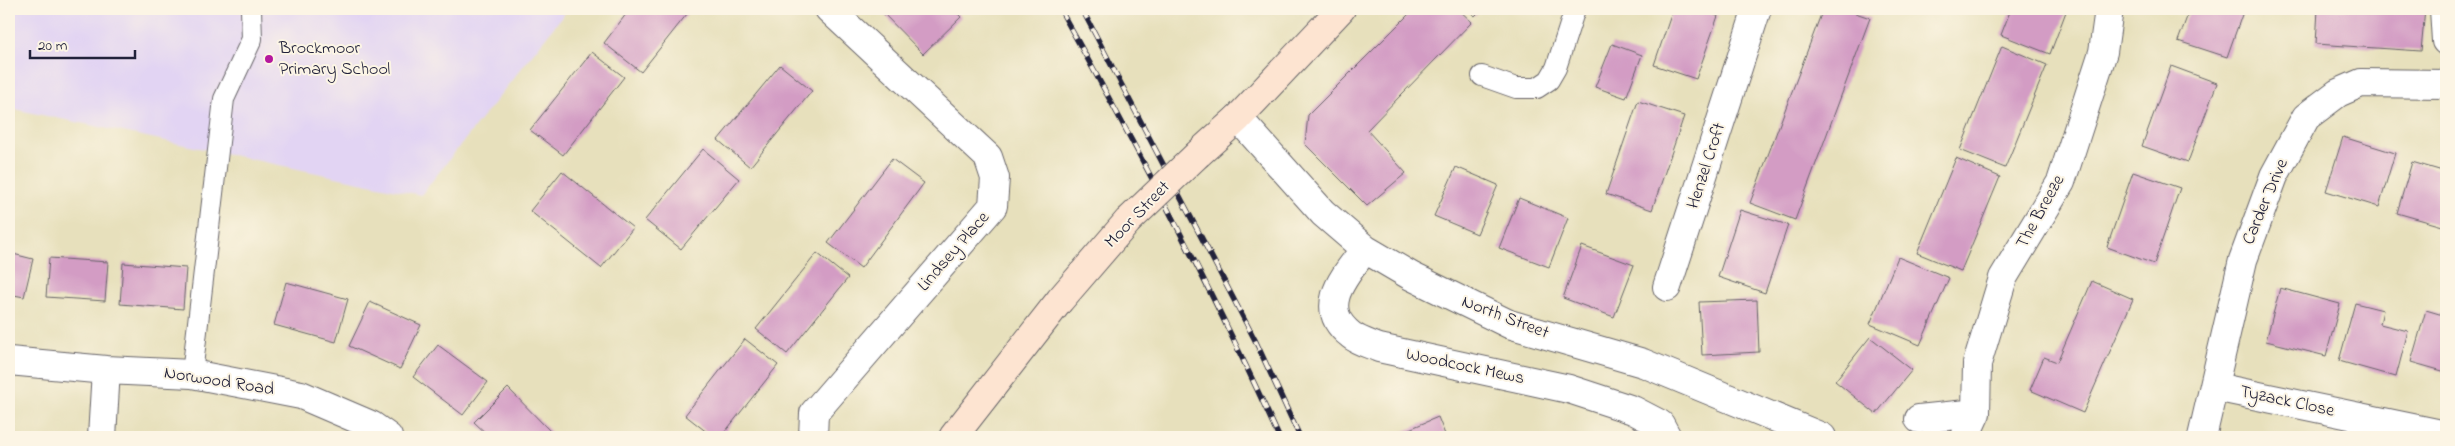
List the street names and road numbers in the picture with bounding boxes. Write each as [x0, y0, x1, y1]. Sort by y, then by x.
street label: Henzel Croft [1681, 120, 1733, 212]
street label: Carder Drive [2236, 154, 2296, 249]
street label: The Breeze [2010, 170, 2072, 254]
street label: Moor Street [1099, 175, 1177, 255]
street label: Lindsey Place [912, 205, 997, 298]
street label: North Street [1458, 289, 1552, 347]
street label: Woodcock Mews [1403, 342, 1527, 392]
street label: Norwood Road [162, 360, 276, 404]
street label: Tyzack Close [2237, 379, 2338, 425]

